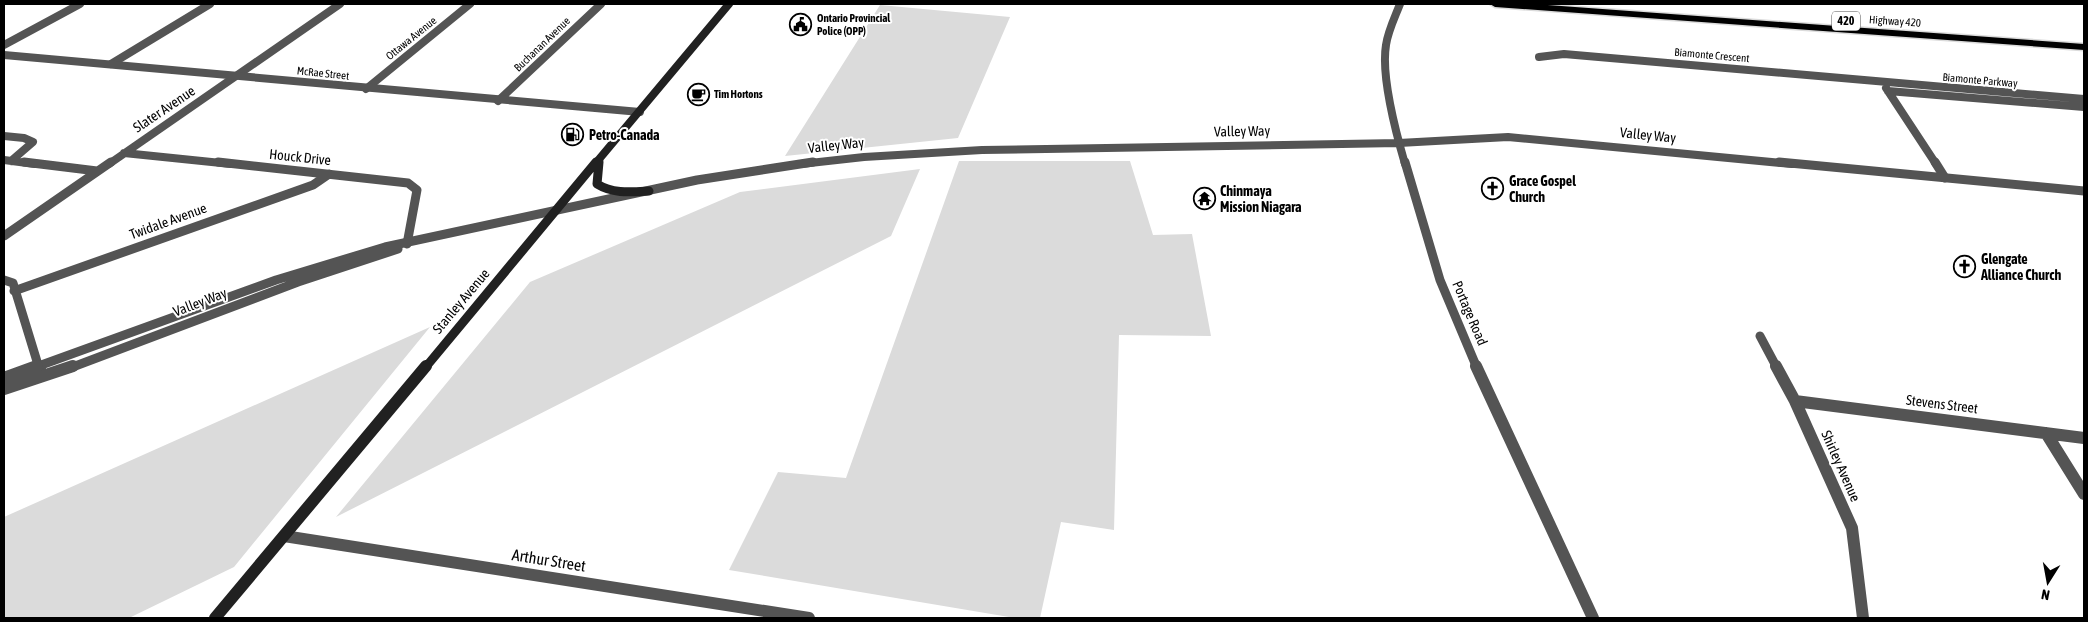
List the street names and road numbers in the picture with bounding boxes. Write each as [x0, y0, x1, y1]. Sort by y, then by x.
road number: 420 [1832, 12, 1860, 30]
street label: Highway 420 [1869, 13, 1921, 29]
street label: Ottawa Avenue [383, 14, 439, 62]
street label: Buchanan Avenue [512, 14, 572, 74]
street label: Biamonte Crescent [1674, 46, 1750, 64]
street label: McRae Street [296, 64, 350, 82]
street label: Biamonte Parkway [1942, 71, 2018, 89]
street label: Slater Avenue [130, 82, 198, 136]
street label: Valley Way [1214, 123, 1270, 139]
street label: Valley Way [1619, 124, 1677, 146]
street label: Valley Way [807, 134, 865, 156]
street label: Houck Drive [268, 146, 332, 168]
street label: Twidale Avenue [127, 200, 209, 242]
street label: Stanley Avenue [429, 265, 493, 337]
street label: Portage Road [1449, 278, 1491, 348]
street label: Valley Way [171, 284, 229, 320]
street label: Stevens Street [1905, 392, 1979, 416]
street label: Shirley Avenue [1818, 428, 1864, 504]
street label: Arthur Street [511, 545, 588, 575]

